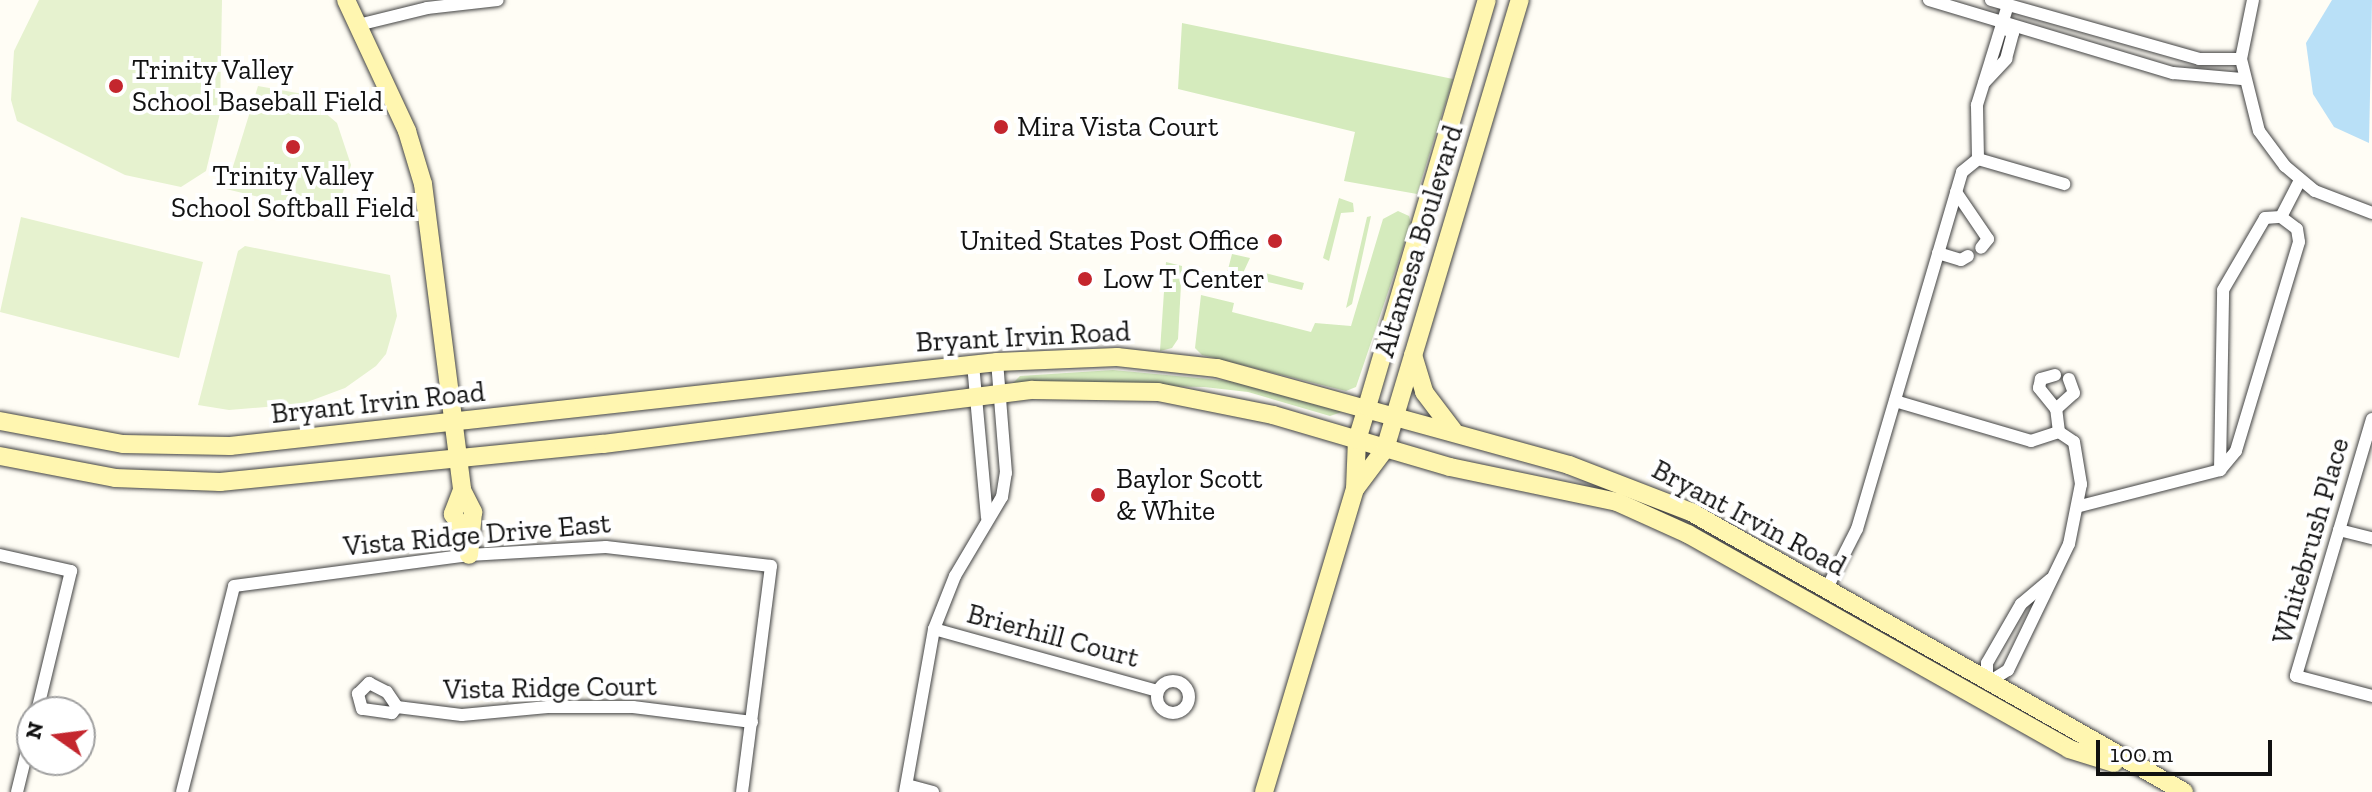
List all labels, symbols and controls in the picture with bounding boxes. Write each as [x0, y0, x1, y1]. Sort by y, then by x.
place label: Trinity Valley School Baseball Field [132, 53, 383, 119]
marker: Trinity Valley School Baseball Field [107, 77, 125, 95]
place label: Mira Vista Court [1017, 110, 1219, 144]
marker: Mira Vista Court [992, 118, 1010, 136]
street label: Altamesa Boulevard [1368, 121, 1470, 361]
marker: Trinity Valley School Softball Field [284, 138, 302, 156]
place label: Trinity Valley School Softball Field [171, 159, 415, 225]
place label: United States Post Office [960, 224, 1259, 258]
marker: United States Post Office [1266, 232, 1284, 250]
place label: Low T Center [1103, 262, 1266, 296]
marker: Low T Center [1074, 268, 1096, 290]
street label: Bryant Irvin Road [915, 315, 1131, 359]
street label: Bryant Irvin Road [269, 375, 487, 431]
street label: Whitebrush Place [2265, 434, 2357, 648]
street label: Bryant Irvin Road [1646, 453, 1852, 583]
place label: Baylor Scott & White [1116, 462, 1263, 528]
marker: Baylor Scott & White [1087, 484, 1109, 506]
street label: Vista Ridge Drive East [342, 507, 612, 563]
street label: Brierhill Court [963, 597, 1143, 675]
street label: Vista Ridge Court [443, 669, 657, 707]
north arrow [16, 696, 96, 776]
text: N [19, 719, 49, 742]
scale bar [2100, 724, 2276, 774]
text: 100 m [2110, 739, 2173, 768]

